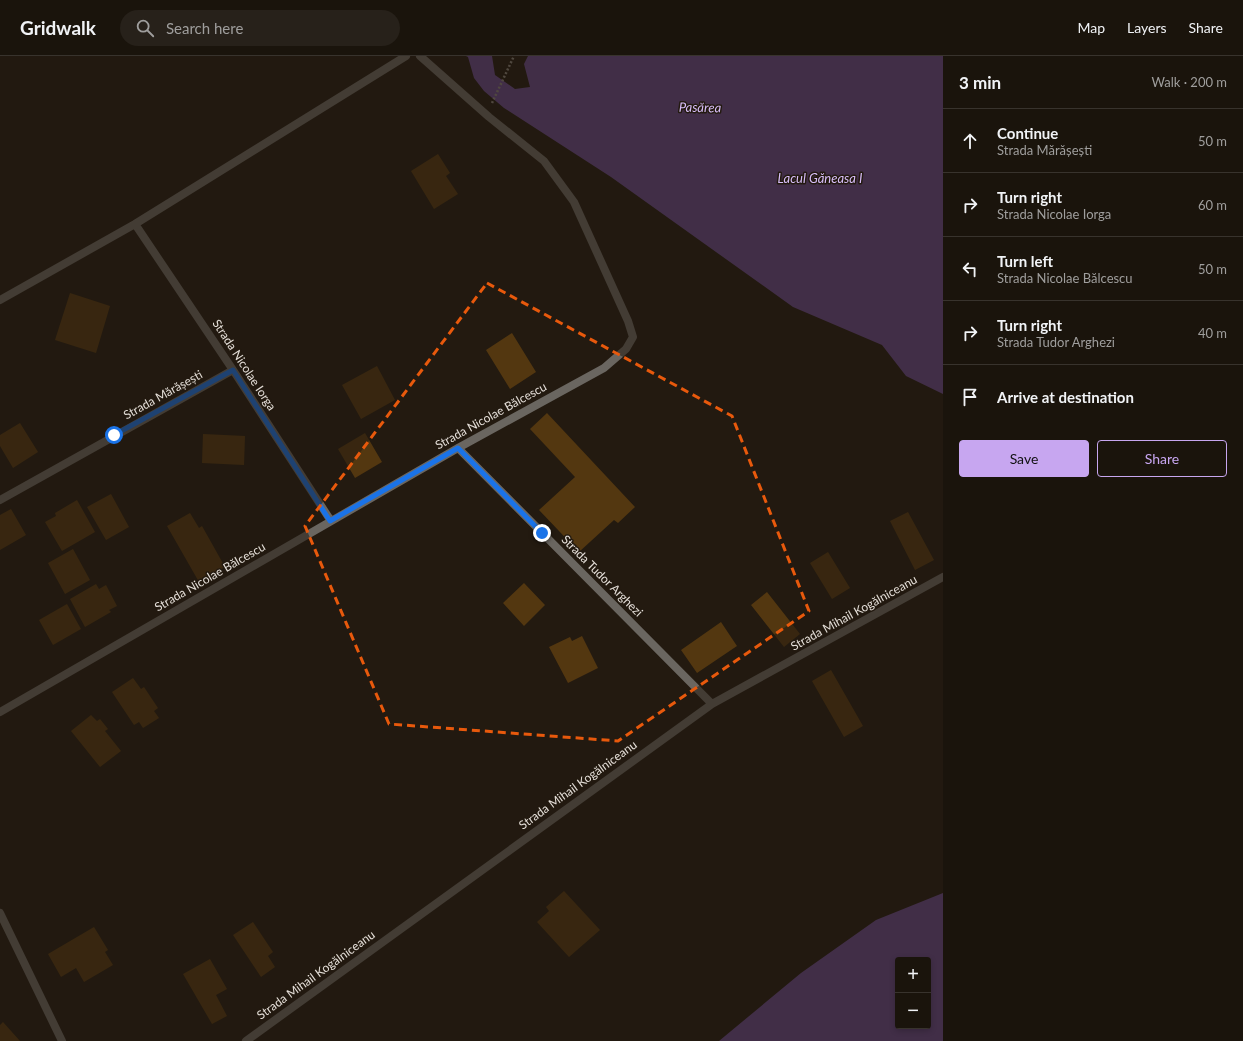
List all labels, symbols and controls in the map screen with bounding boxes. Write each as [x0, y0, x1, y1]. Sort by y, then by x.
search box [120, 10, 400, 46]
text: Gridwalk [20, 16, 96, 39]
icon: search [134, 17, 156, 39]
text: Search here [166, 19, 243, 37]
text: Map [1077, 19, 1105, 36]
text: Layers [1127, 19, 1167, 36]
text: Share [1189, 19, 1223, 36]
text: 3 min [959, 72, 1001, 93]
text: Walk · 200 m [1151, 74, 1227, 90]
water label: Pasărea [679, 99, 722, 115]
text: Continue [997, 124, 1058, 142]
icon: ahead [959, 130, 981, 152]
text: 50 m [1198, 133, 1227, 149]
text: Strada Mărășești [997, 142, 1092, 158]
water label: Lacul Găneasa I [778, 170, 862, 186]
text: Turn right [997, 188, 1062, 206]
icon: right [959, 194, 981, 216]
text: 60 m [1198, 197, 1227, 213]
text: Strada Nicolae Iorga [997, 206, 1111, 222]
text: Turn left [997, 252, 1053, 270]
icon: left [959, 258, 981, 280]
text: 50 m [1198, 261, 1227, 277]
text: Strada Nicolae Bălcescu [997, 270, 1133, 286]
street label: Strada Nicolae Iorga [209, 316, 279, 413]
text: Turn right [997, 316, 1062, 334]
icon: right [959, 322, 981, 344]
text: 40 m [1198, 325, 1227, 341]
text: Strada Tudor Arghezi [997, 334, 1115, 350]
street label: Strada Mărășești [121, 367, 205, 422]
street label: Strada Nicolae Bălcescu [432, 379, 549, 452]
icon: arrive [959, 386, 981, 408]
text: Arrive at destination [997, 388, 1134, 406]
route start [105, 426, 123, 444]
button: Save [959, 440, 1089, 477]
button: Share [1097, 440, 1227, 477]
route end [533, 524, 551, 542]
street label: Strada Tudor Arghezi [559, 532, 646, 620]
street label: Strada Nicolae Bălcescu [152, 539, 268, 614]
street label: Strada Mihail Kogălniceanu [788, 572, 920, 654]
street label: Strada Mihail Kogălniceanu [516, 737, 640, 832]
street label: Strada Mihail Kogălniceanu [254, 927, 378, 1022]
map controls [895, 957, 931, 1029]
button: + [895, 957, 931, 993]
button: − [895, 993, 931, 1029]

